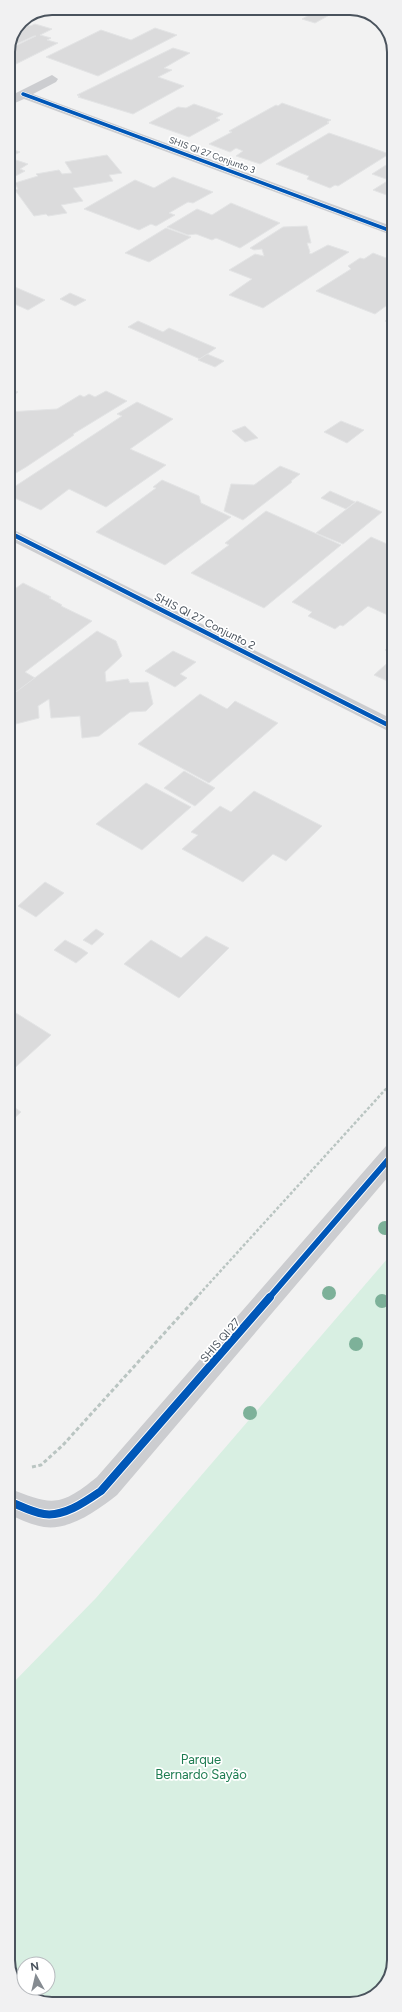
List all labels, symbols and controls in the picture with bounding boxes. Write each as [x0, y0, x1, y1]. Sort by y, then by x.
street label: SHIS QI 27 Conjunto 3 [167, 134, 257, 175]
street label: SHIS QI 27 Conjunto 2 [152, 590, 257, 653]
street label: SHIS QI 27 [198, 1316, 243, 1365]
park label: Parque Bernardo Sayão [155, 1752, 247, 1782]
north arrow [16, 1956, 56, 1996]
text: N [30, 1960, 40, 1974]

